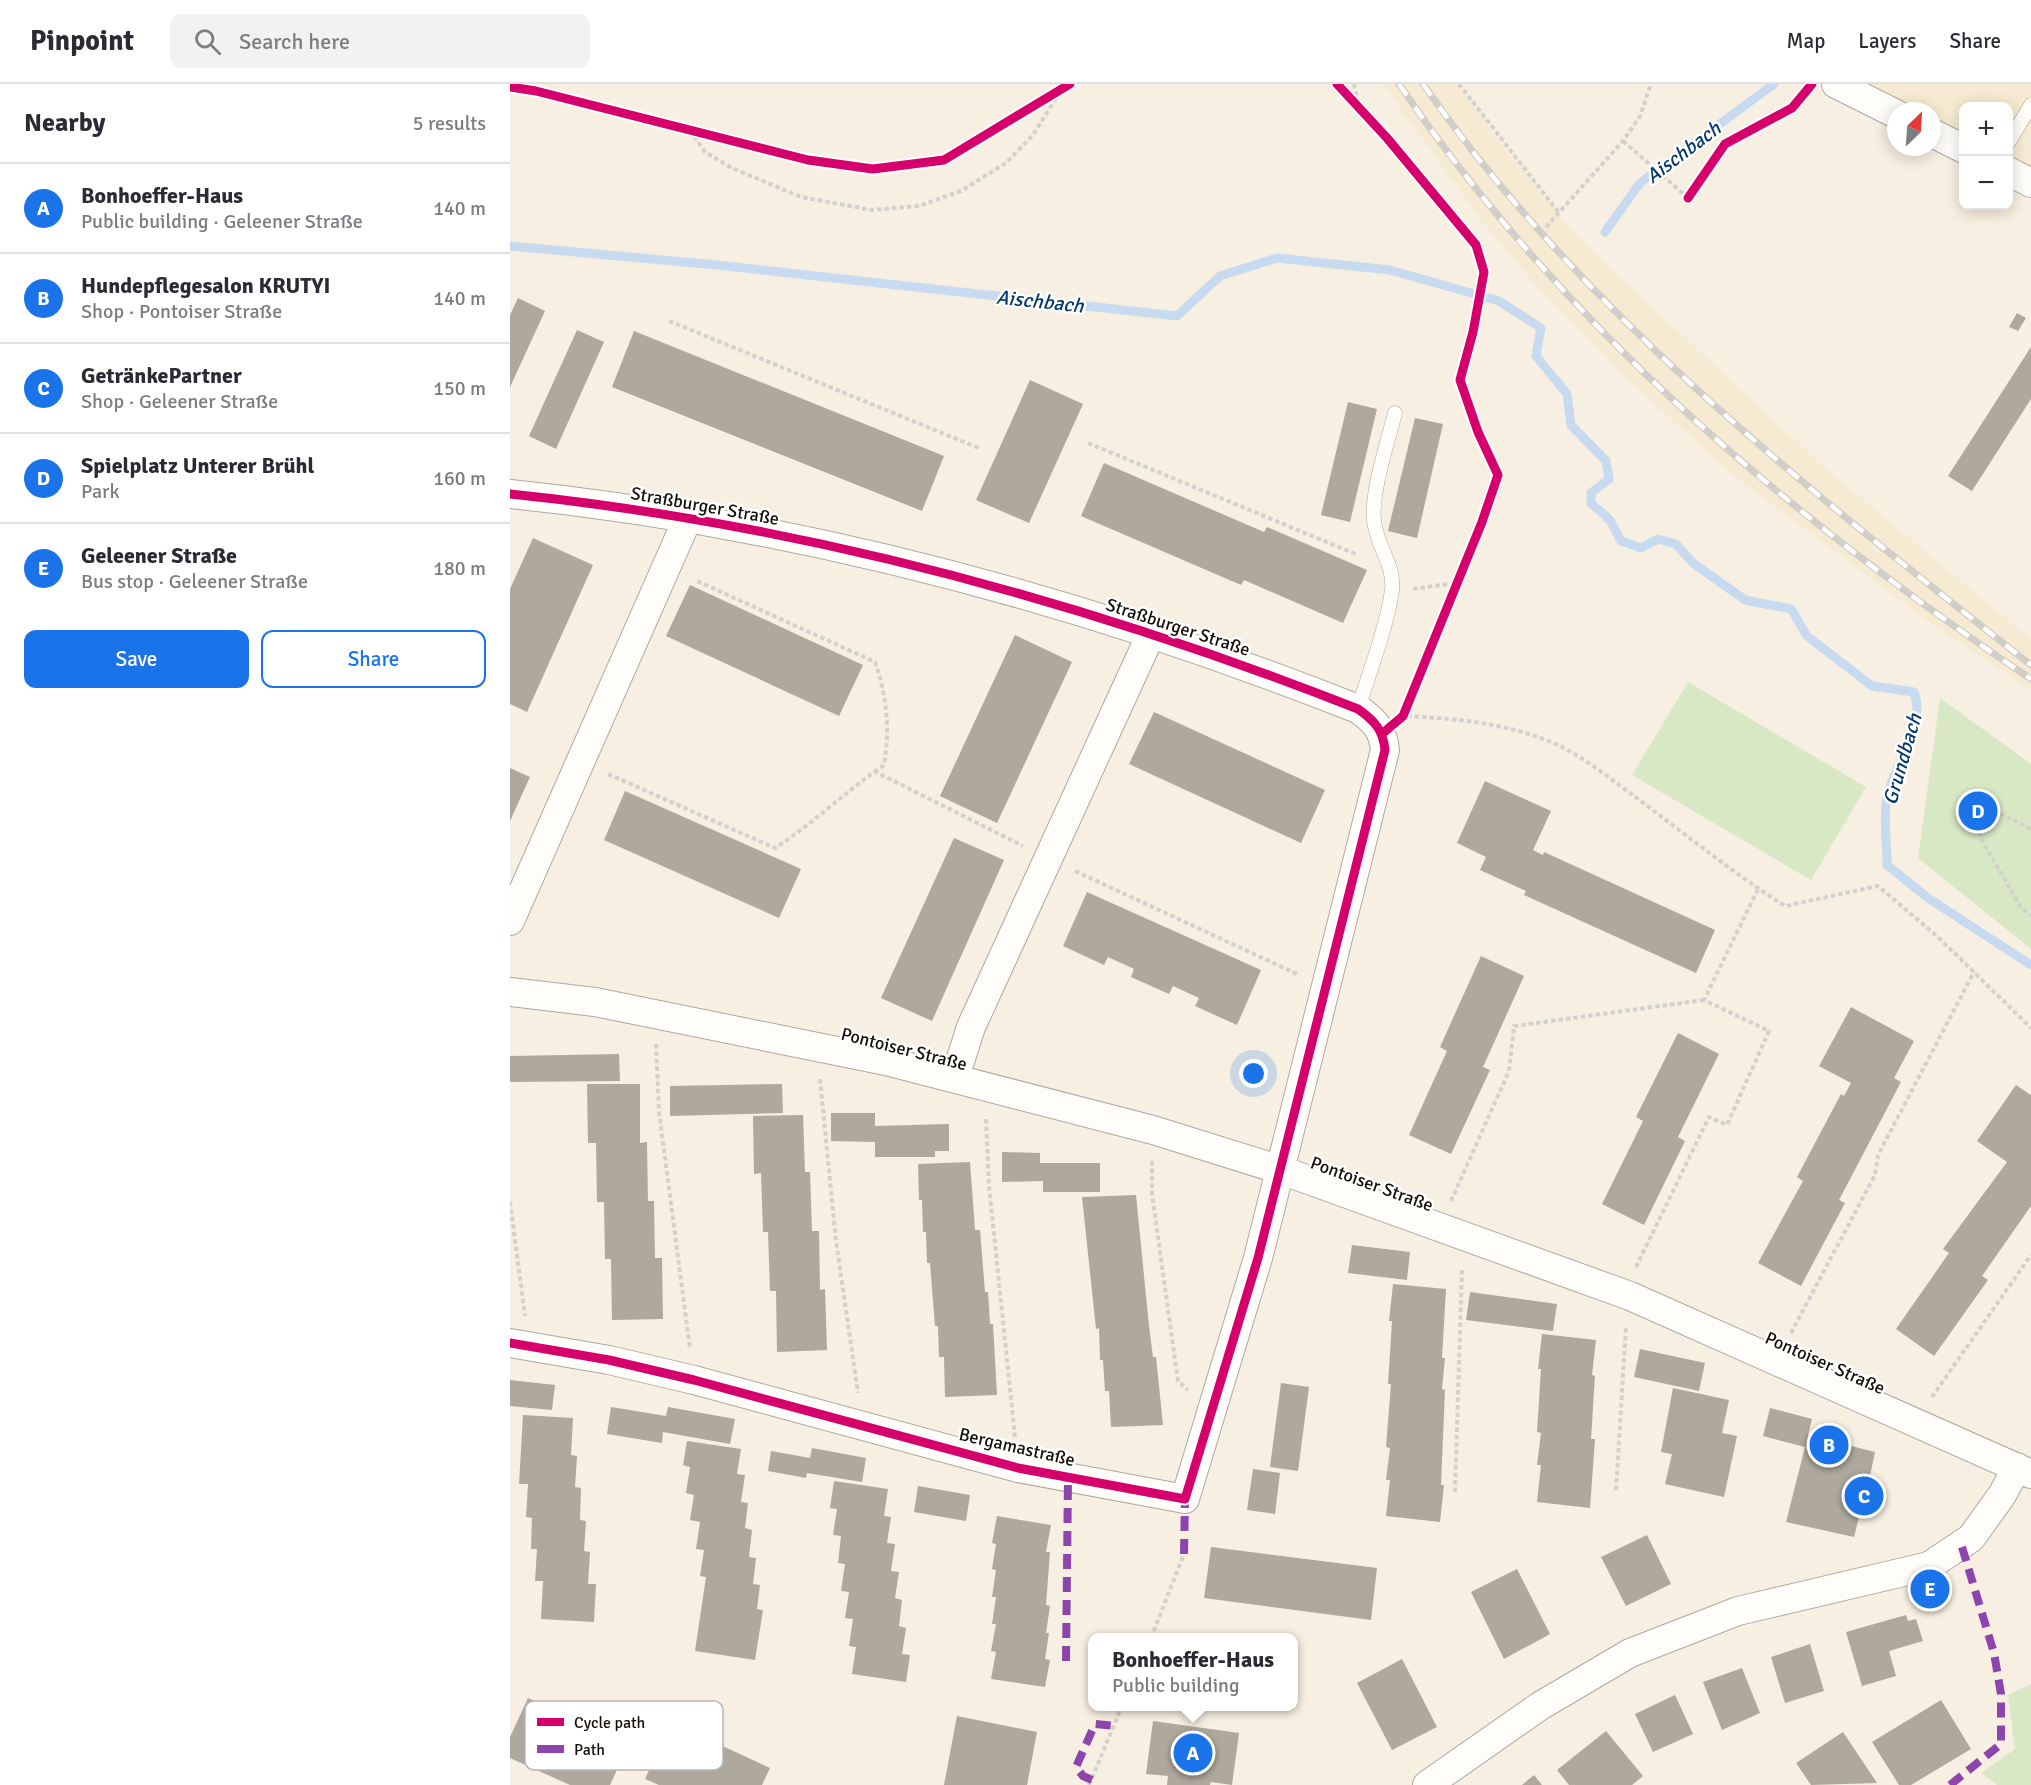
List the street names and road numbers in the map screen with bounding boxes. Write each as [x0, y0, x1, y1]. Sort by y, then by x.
street label: Straßburger Straße [629, 482, 781, 530]
street label: Straßburger Straße [1103, 593, 1253, 661]
street label: Pontoiser Straße [839, 1023, 969, 1075]
street label: Pontoiser Straße [1308, 1152, 1436, 1216]
street label: Pontoiser Straße [1762, 1327, 1888, 1399]
street label: Bergamastraße [957, 1423, 1077, 1471]

